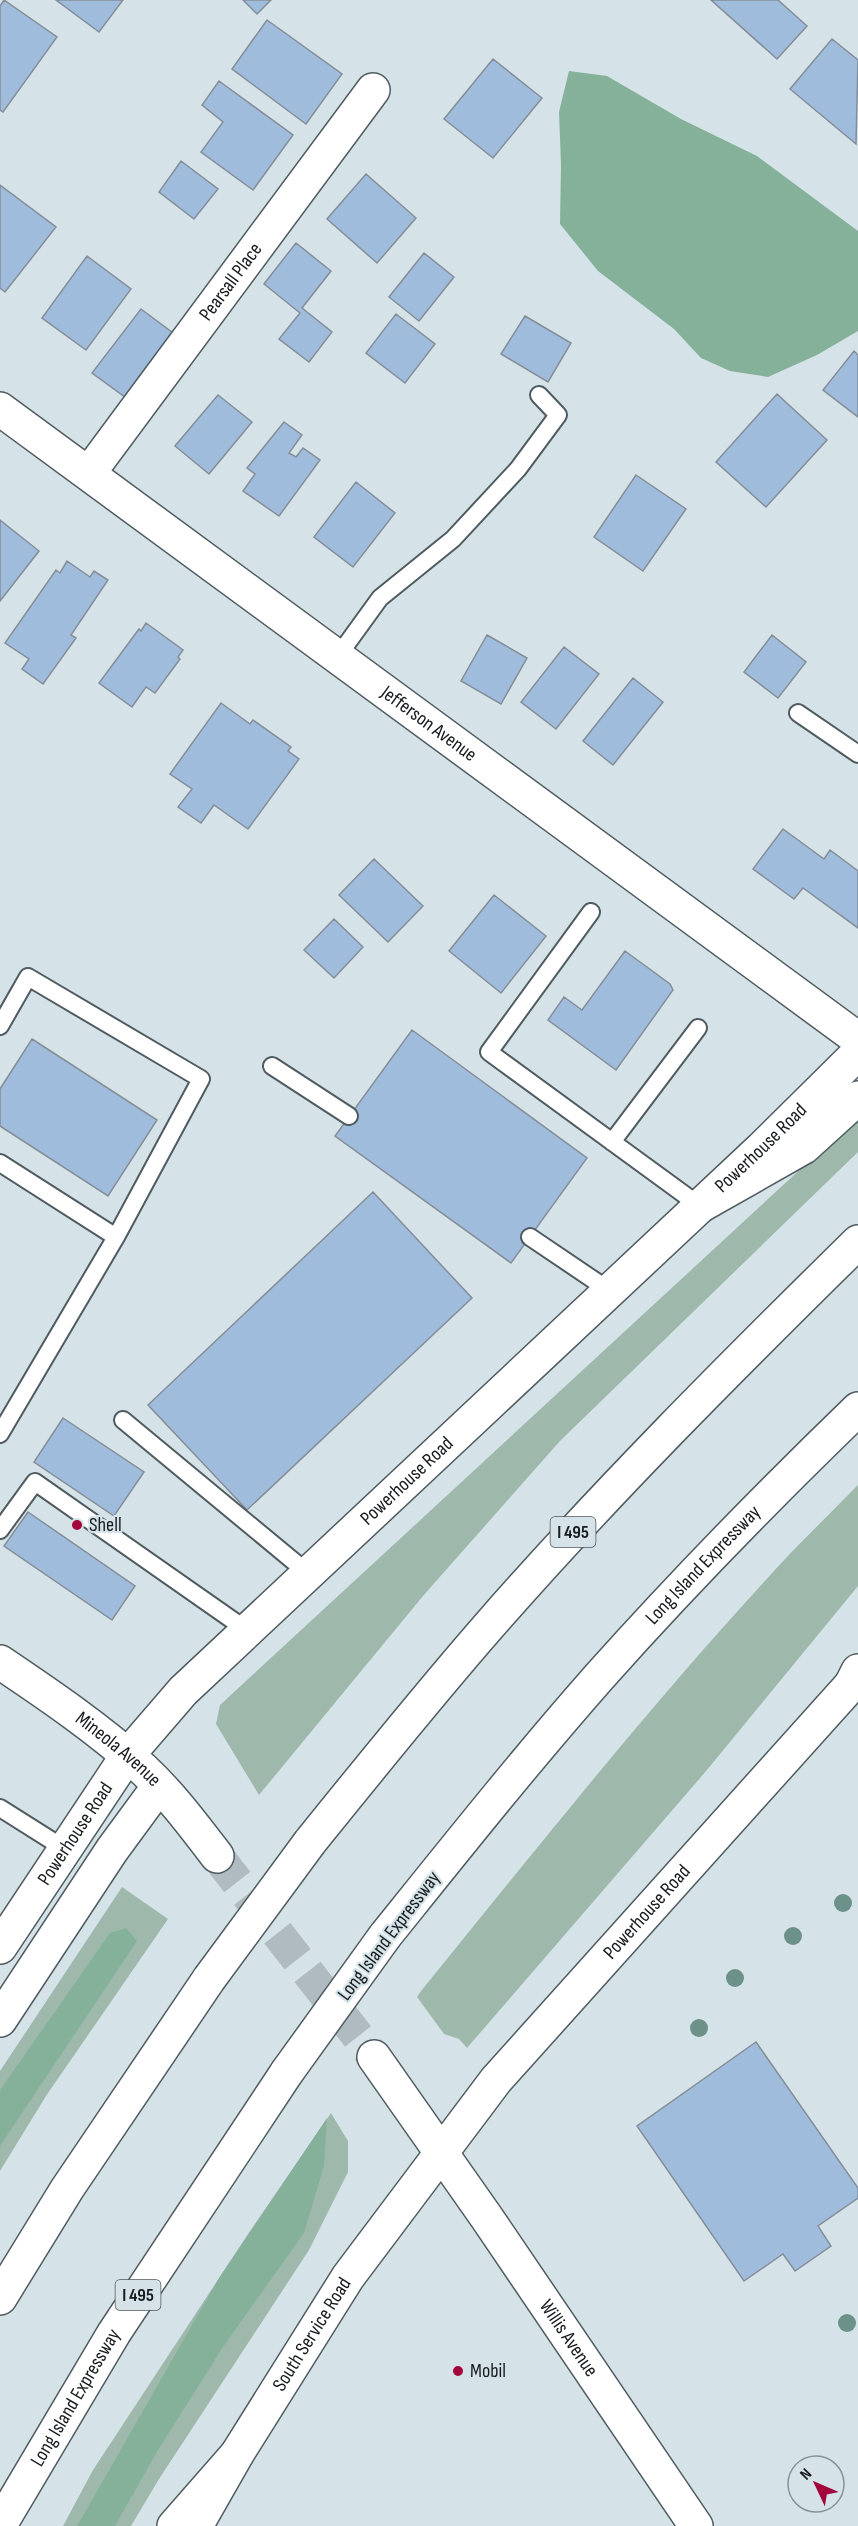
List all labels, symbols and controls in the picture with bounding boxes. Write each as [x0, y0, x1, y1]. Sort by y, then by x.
street label: Pearsall Place [194, 238, 267, 326]
street label: Jefferson Avenue [375, 680, 481, 767]
street label: Powerhouse Road [710, 1098, 812, 1198]
street label: Powerhouse Road [355, 1432, 458, 1530]
street label: Long Island Expressway [641, 1500, 766, 1630]
place label: Shell [89, 1513, 122, 1537]
road number: I 495 [550, 1517, 596, 1547]
marker: Shell [70, 1518, 84, 1532]
street label: Mineola Avenue [71, 1707, 166, 1792]
street label: Powerhouse Road [32, 1778, 118, 1890]
street label: Powerhouse Road [598, 1860, 695, 1964]
street label: Long Island Expressway [333, 1866, 446, 2005]
street label: South Service Road [267, 2273, 357, 2396]
road number: I 495 [116, 2280, 160, 2310]
street label: Willis Avenue [534, 2295, 603, 2381]
street label: Long Island Expressway [25, 2324, 126, 2471]
place label: Mobil [470, 2359, 506, 2383]
marker: Mobil [451, 2364, 465, 2378]
north arrow [786, 2454, 846, 2514]
text: N [796, 2465, 816, 2484]

